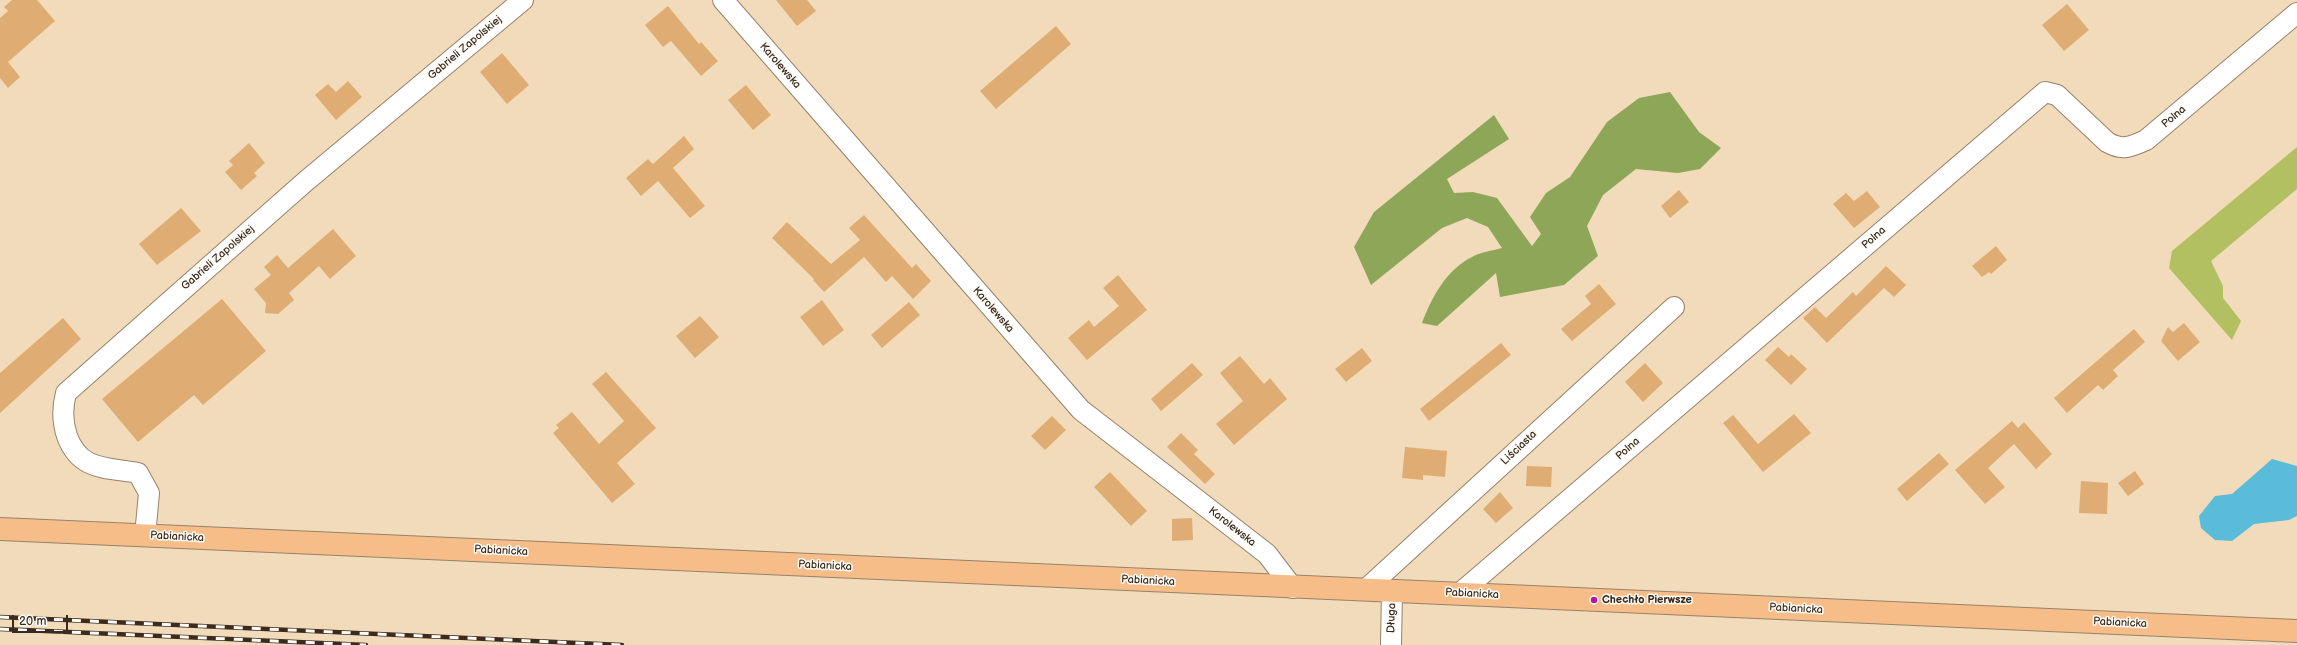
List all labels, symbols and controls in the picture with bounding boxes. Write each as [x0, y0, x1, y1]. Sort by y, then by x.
street label: Gabrieli Zapolskiej [425, 13, 505, 83]
street label: Karolewska [757, 40, 803, 92]
street label: Polna [2159, 103, 2189, 131]
street label: Gabrieli Zapolskiej [179, 223, 257, 293]
street label: Polna [1859, 224, 1889, 252]
street label: Karolewska [970, 284, 1016, 336]
street label: Liściasta [1498, 428, 1540, 468]
street label: Polna [1613, 435, 1643, 463]
street label: Karolewska [1206, 504, 1258, 550]
street label: Pabianicka [150, 529, 204, 545]
street label: Pabianicka [474, 543, 528, 559]
street label: Pabianicka [798, 558, 852, 574]
street label: Pabianicka [1121, 573, 1175, 589]
street label: Pabianicka [1445, 586, 1499, 602]
place label: Chechło Pierwsze [1602, 593, 1692, 607]
marker: Chechło Pierwsze [1589, 595, 1599, 605]
street label: Pabianicka [1769, 601, 1823, 617]
street label: Długa [1385, 603, 1399, 633]
scale bar [14, 607, 70, 633]
text: 20 m [19, 614, 46, 629]
street label: Pabianicka [2093, 615, 2147, 631]

